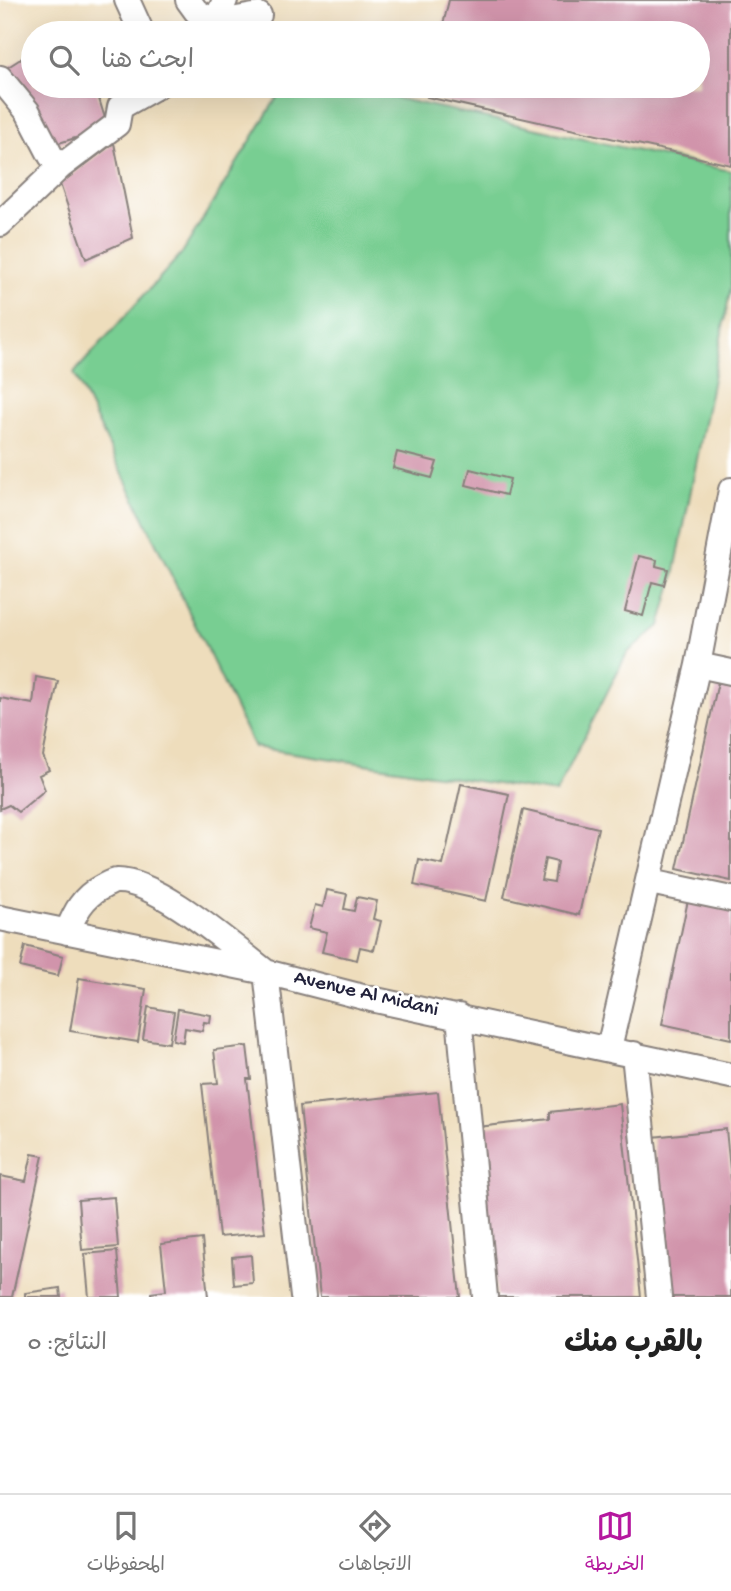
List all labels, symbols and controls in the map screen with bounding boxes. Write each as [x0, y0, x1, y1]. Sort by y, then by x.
search box [21, 21, 710, 98]
icon: search [45, 41, 83, 79]
text: ابحث هنا [101, 47, 194, 78]
street label: Avenue Al Midani [291, 966, 441, 1024]
text: بالقرب منك [564, 1328, 703, 1363]
text: النتائج: 0 [28, 1331, 107, 1358]
tab: المحفوظات [87, 1507, 165, 1580]
tab: الاتجاهات [338, 1507, 412, 1580]
tab: الخريطة [585, 1507, 644, 1580]

